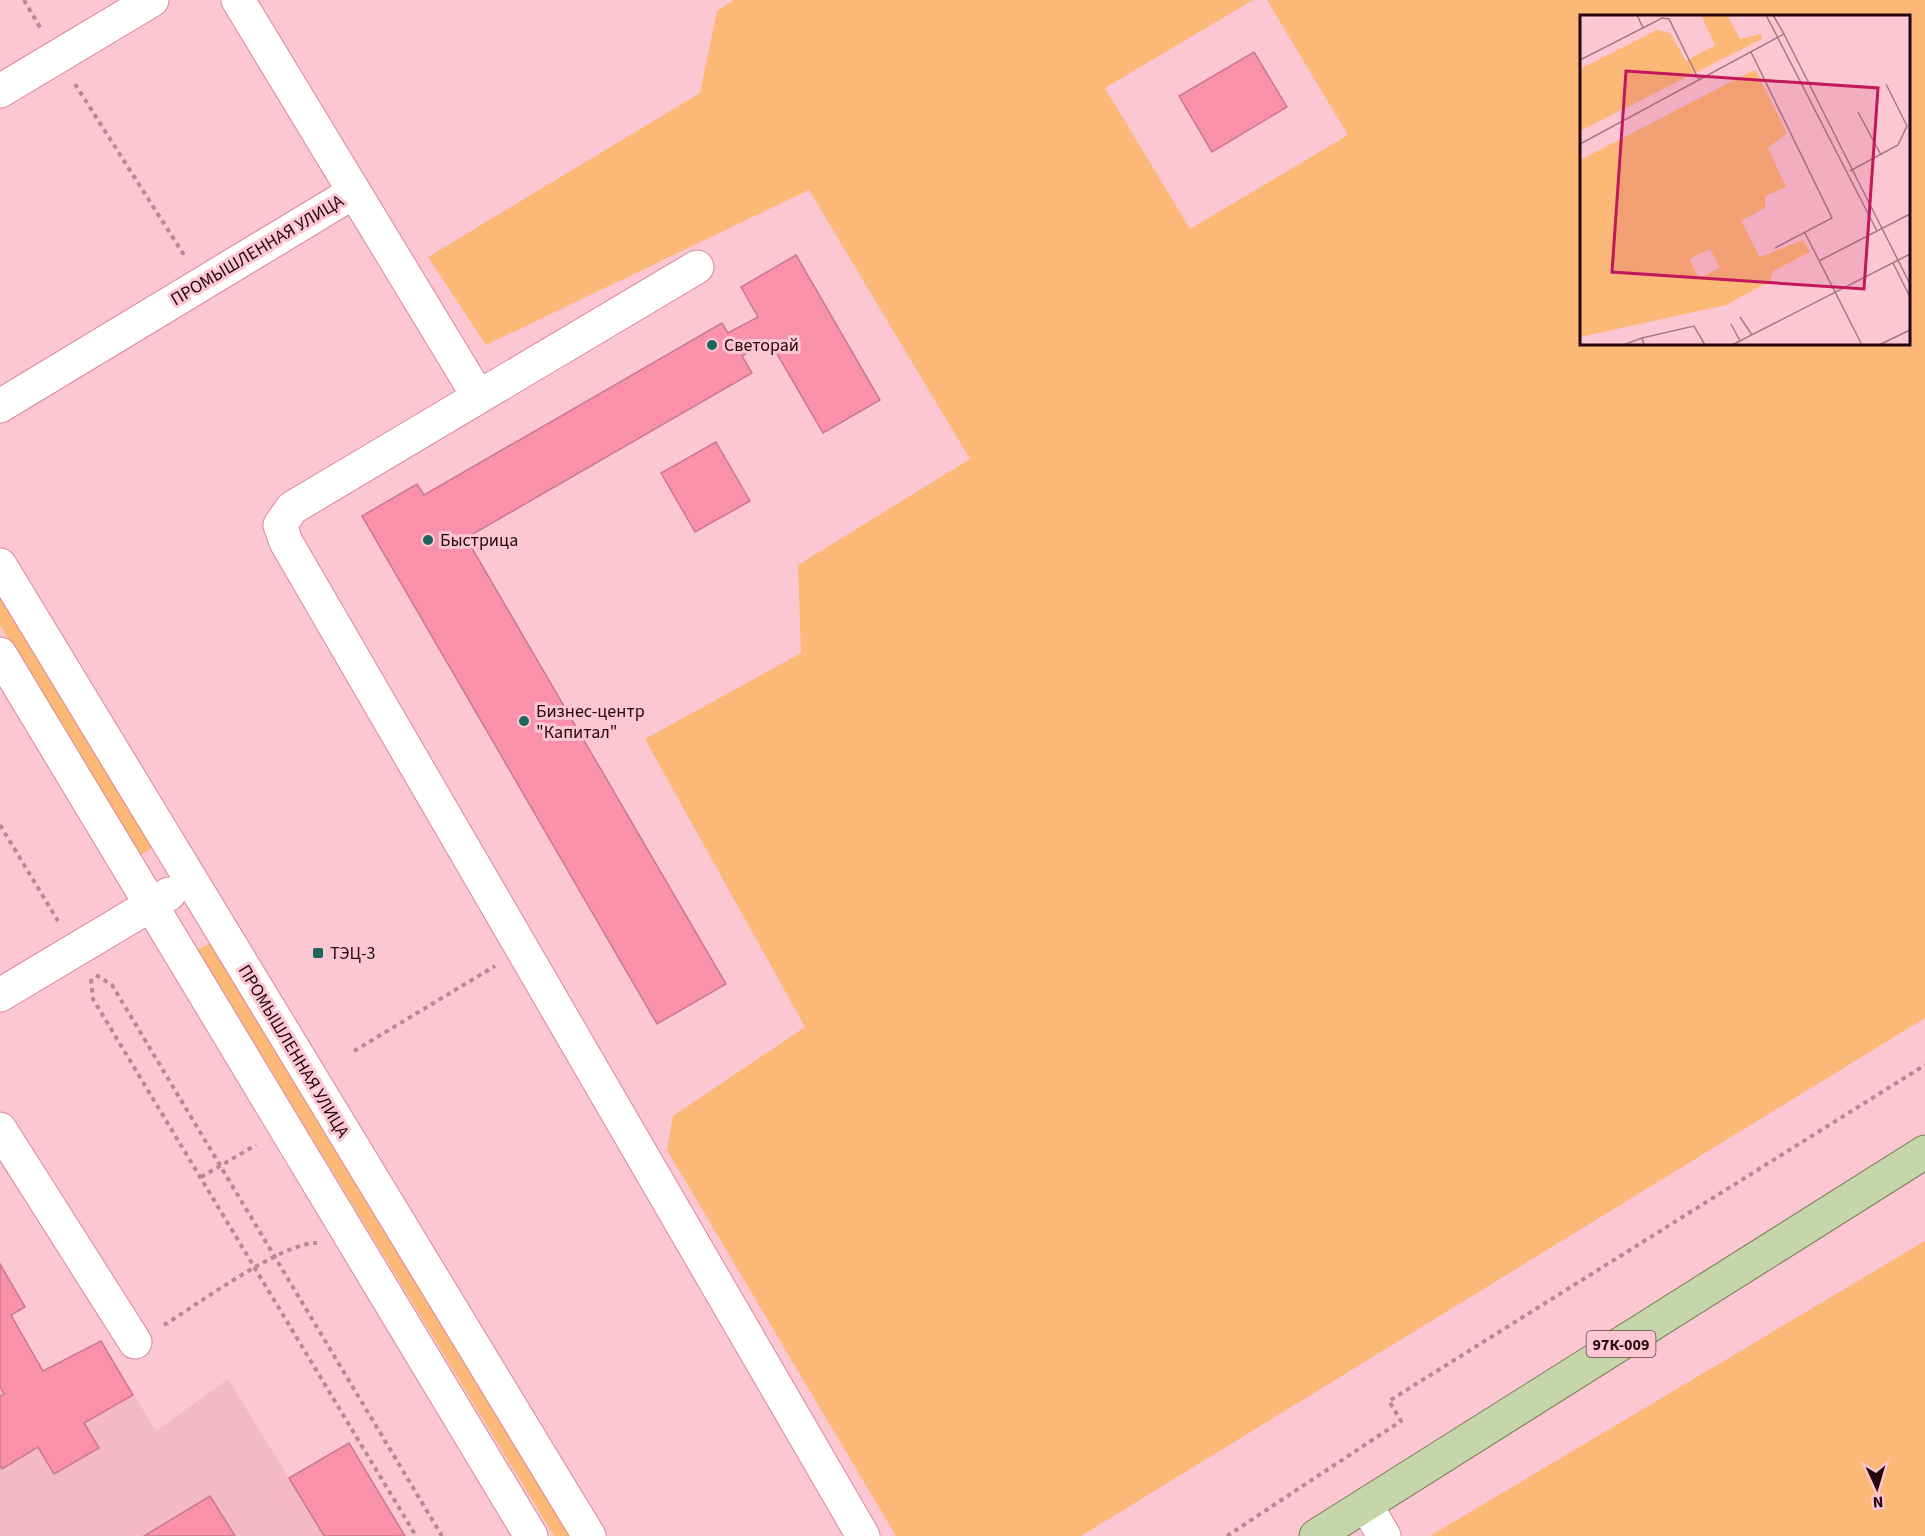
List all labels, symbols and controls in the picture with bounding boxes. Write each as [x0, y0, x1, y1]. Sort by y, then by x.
inset map [1580, 15, 1910, 345]
street label: ПРОМЫШЛЕННАЯ УЛИЦА [166, 189, 349, 312]
place label: Светорай [724, 333, 799, 358]
marker: Светорай [705, 338, 719, 352]
place label: Быстрица [440, 528, 518, 553]
marker: Быстрица [421, 533, 435, 547]
place label: Бизнес-центр "Капитал" [536, 699, 645, 745]
marker: Бизнес-центр "Капитал" [517, 714, 531, 728]
place label: ТЭЦ-3 [330, 941, 375, 966]
marker: ТЭЦ-3 [311, 946, 325, 960]
street label: ПРОМЫШЛЕННАЯ УЛИЦА [232, 960, 355, 1143]
road number: 97К-009 [1586, 1331, 1656, 1357]
north arrow [1847, 1458, 1907, 1518]
text: N [1872, 1491, 1884, 1513]

